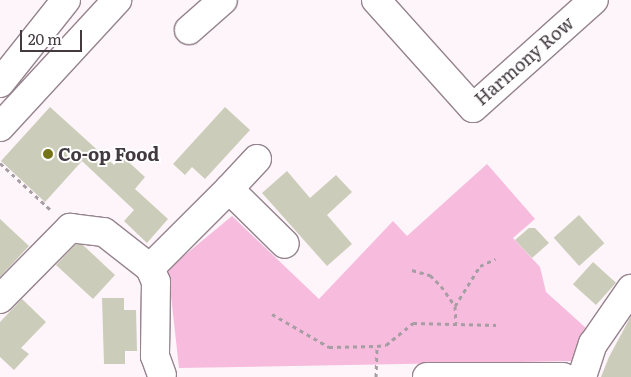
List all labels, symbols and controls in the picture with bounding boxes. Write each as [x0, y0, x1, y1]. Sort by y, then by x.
street label: Harmony Row [470, 12, 578, 110]
scale bar [22, 20, 85, 52]
text: 20 m [28, 27, 62, 50]
place label: Co-op Food [58, 143, 159, 165]
marker: Co-op Food [42, 148, 54, 160]

